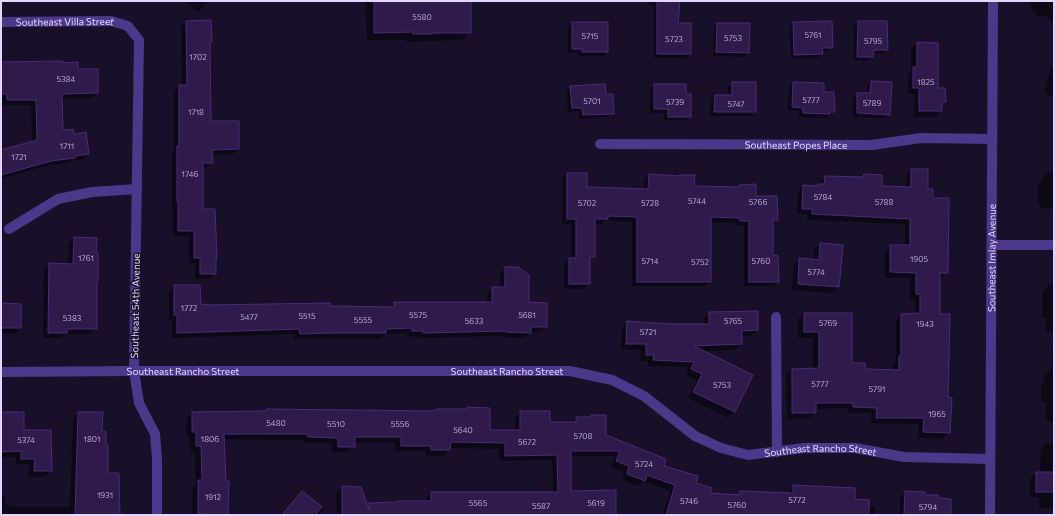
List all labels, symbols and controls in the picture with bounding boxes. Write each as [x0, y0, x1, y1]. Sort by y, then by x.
house number: 5580 [412, 12, 432, 22]
street label: Southeast Villa Street [16, 15, 116, 28]
house number: 5761 [804, 30, 822, 40]
house number: 5715 [582, 31, 599, 41]
house number: 5753 [724, 33, 742, 43]
house number: 5723 [665, 34, 683, 44]
house number: 5795 [864, 36, 883, 46]
house number: 1702 [189, 52, 207, 62]
house number: 5384 [57, 74, 76, 84]
house number: 1825 [917, 77, 935, 87]
house number: 5777 [802, 95, 820, 105]
house number: 5701 [583, 96, 601, 106]
house number: 5739 [666, 97, 684, 107]
house number: 5789 [863, 98, 881, 108]
house number: 5747 [727, 99, 745, 109]
house number: 1718 [188, 107, 204, 117]
street label: Southeast Popes Place [745, 139, 847, 151]
house number: 1711 [60, 141, 74, 151]
house number: 1721 [11, 152, 27, 162]
house number: 1746 [182, 169, 199, 179]
house number: 5784 [814, 192, 832, 202]
house number: 5744 [688, 196, 706, 206]
house number: 5766 [749, 197, 767, 207]
house number: 5788 [875, 197, 893, 207]
house number: 5702 [578, 198, 597, 208]
house number: 5728 [641, 198, 659, 208]
street label: Southeast Imlay Avenue [985, 204, 998, 312]
house number: 1761 [78, 253, 94, 263]
street label: Southeast 54th Avenue [128, 253, 142, 359]
house number: 1905 [910, 254, 928, 264]
house number: 5714 [641, 256, 659, 266]
house number: 5760 [752, 256, 770, 266]
house number: 5752 [691, 257, 709, 267]
house number: 5774 [807, 267, 825, 277]
house number: 1772 [181, 303, 198, 313]
house number: 5575 [409, 310, 427, 320]
house number: 5681 [518, 310, 536, 320]
house number: 5515 [298, 311, 316, 321]
house number: 5477 [240, 312, 258, 322]
house number: 5383 [63, 313, 82, 323]
house number: 5555 [354, 315, 373, 325]
house number: 5633 [465, 316, 484, 326]
house number: 5765 [724, 316, 743, 326]
house number: 5769 [819, 318, 837, 328]
house number: 1943 [916, 319, 934, 329]
house number: 5721 [640, 327, 656, 337]
street label: Southeast Rancho Street [126, 365, 239, 377]
street label: Southeast Rancho Street [451, 365, 563, 377]
house number: 5777 [811, 379, 829, 389]
house number: 5753 [713, 380, 731, 390]
house number: 5791 [868, 384, 886, 394]
house number: 1965 [928, 409, 946, 419]
house number: 5480 [266, 418, 286, 428]
house number: 5510 [327, 419, 345, 429]
house number: 5556 [391, 419, 409, 429]
house number: 5640 [453, 425, 473, 435]
house number: 5708 [574, 431, 593, 441]
house number: 1801 [84, 434, 100, 444]
house number: 1806 [201, 434, 219, 444]
house number: 5374 [17, 435, 35, 445]
house number: 5672 [518, 437, 537, 447]
street label: Southeast Rancho Street [764, 442, 878, 459]
house number: 5724 [635, 459, 653, 469]
house number: 1931 [97, 490, 113, 500]
house number: 1912 [205, 492, 222, 502]
house number: 5772 [788, 495, 806, 505]
house number: 5746 [680, 496, 698, 506]
house number: 5565 [469, 498, 488, 508]
house number: 5619 [587, 498, 605, 508]
house number: 5760 [728, 500, 746, 510]
house number: 5587 [532, 501, 550, 511]
house number: 5794 [919, 502, 937, 512]

